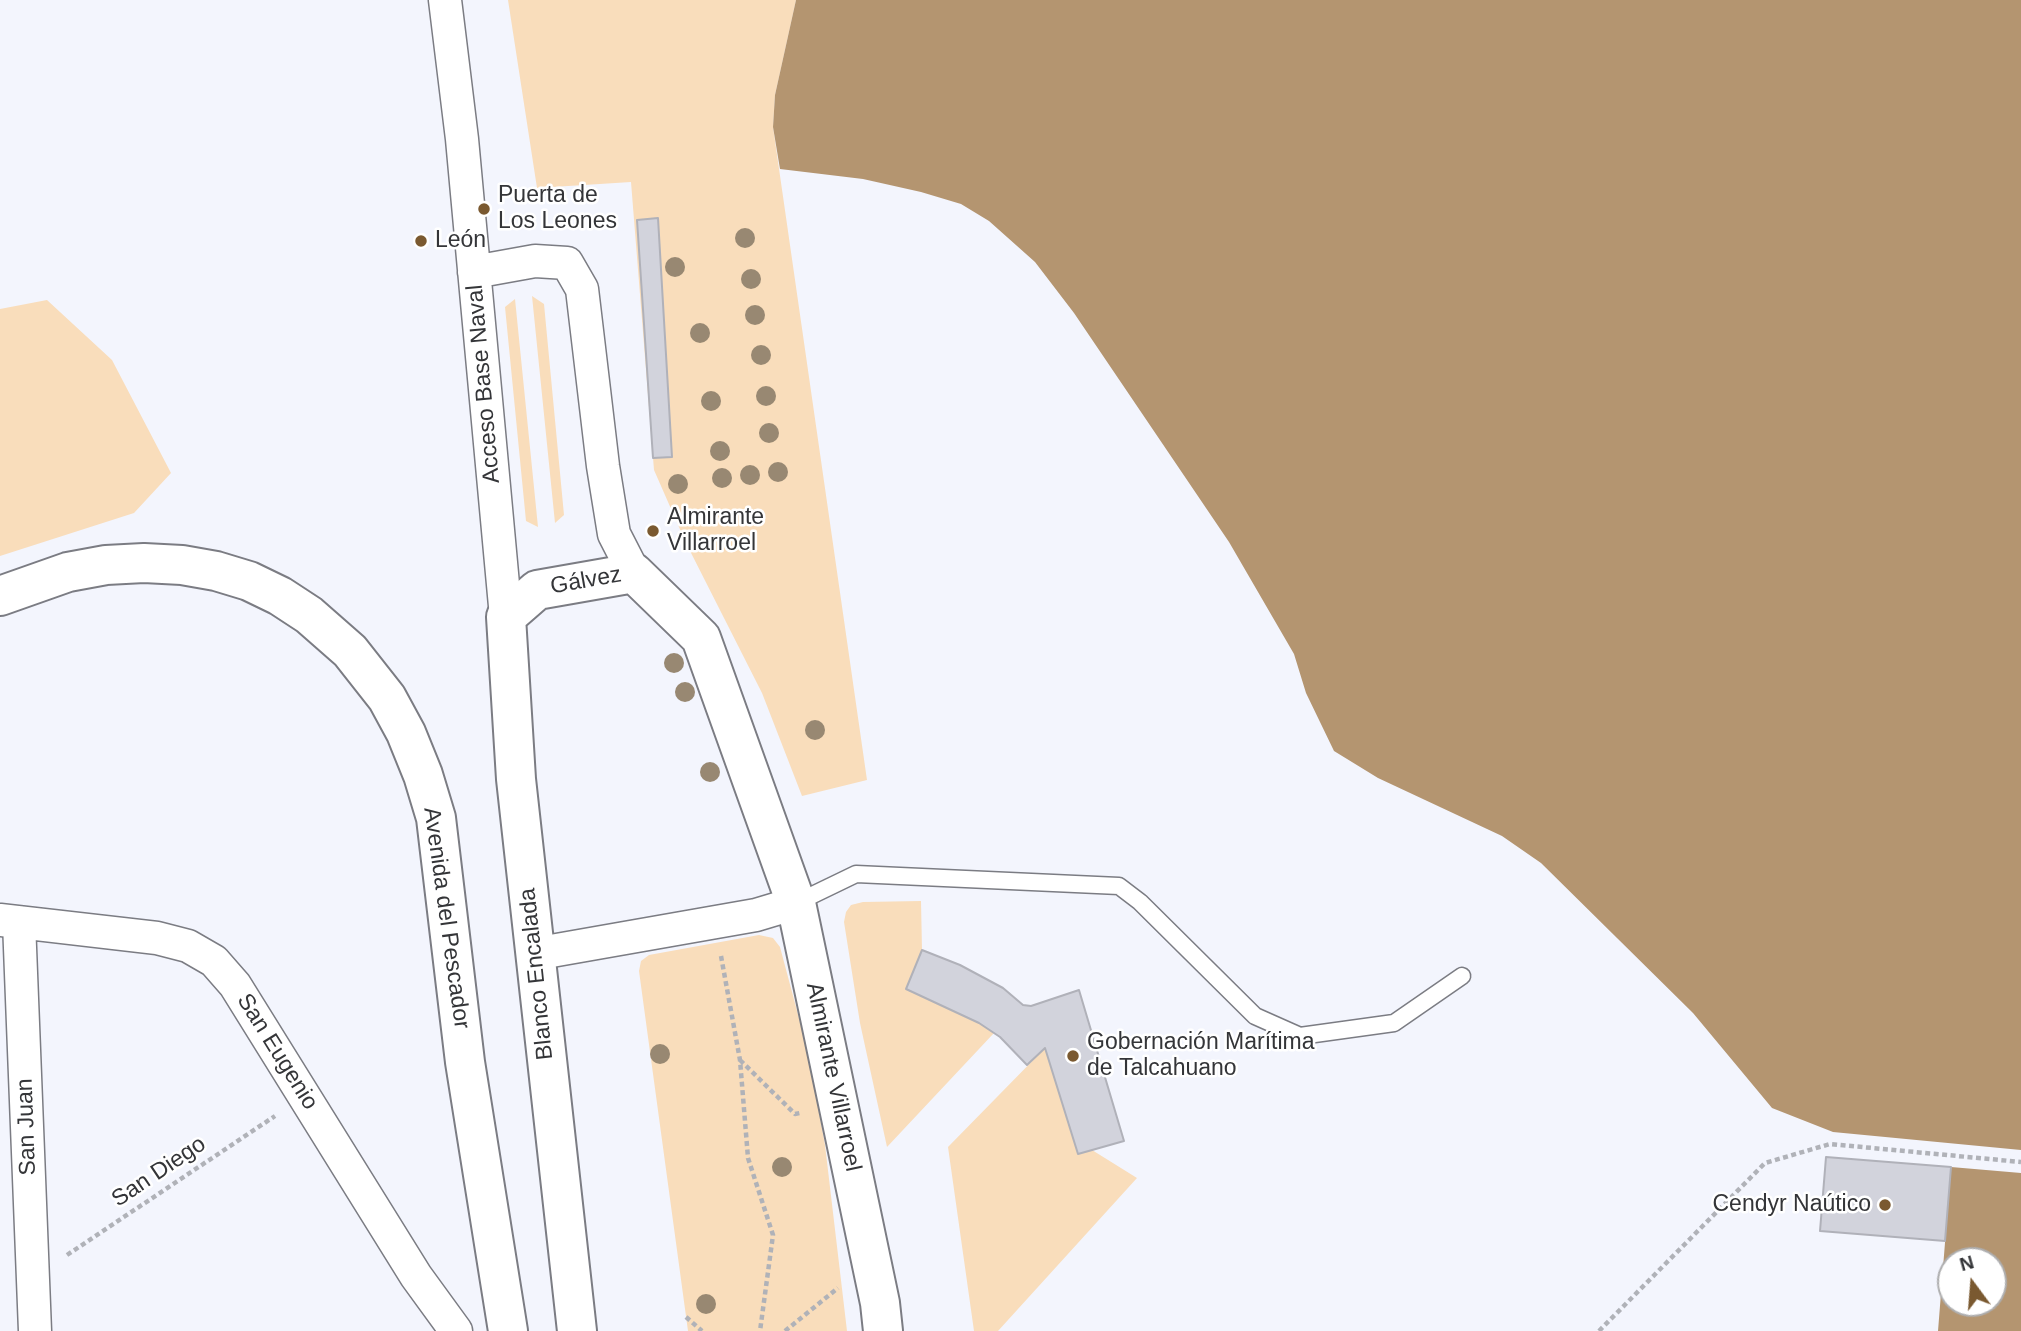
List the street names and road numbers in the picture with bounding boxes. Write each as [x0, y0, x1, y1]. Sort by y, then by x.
street label: Acceso Base Naval [462, 283, 506, 485]
street label: Gálvez [548, 561, 624, 601]
street label: Avenida del Pescador [417, 805, 475, 1031]
street label: Blanco Encalada [514, 887, 560, 1061]
street label: Almirante Villarroel [799, 980, 867, 1174]
street label: San Eugenio [230, 989, 324, 1115]
street label: San Juan [12, 1078, 42, 1176]
street label: San Diego [107, 1131, 211, 1213]

